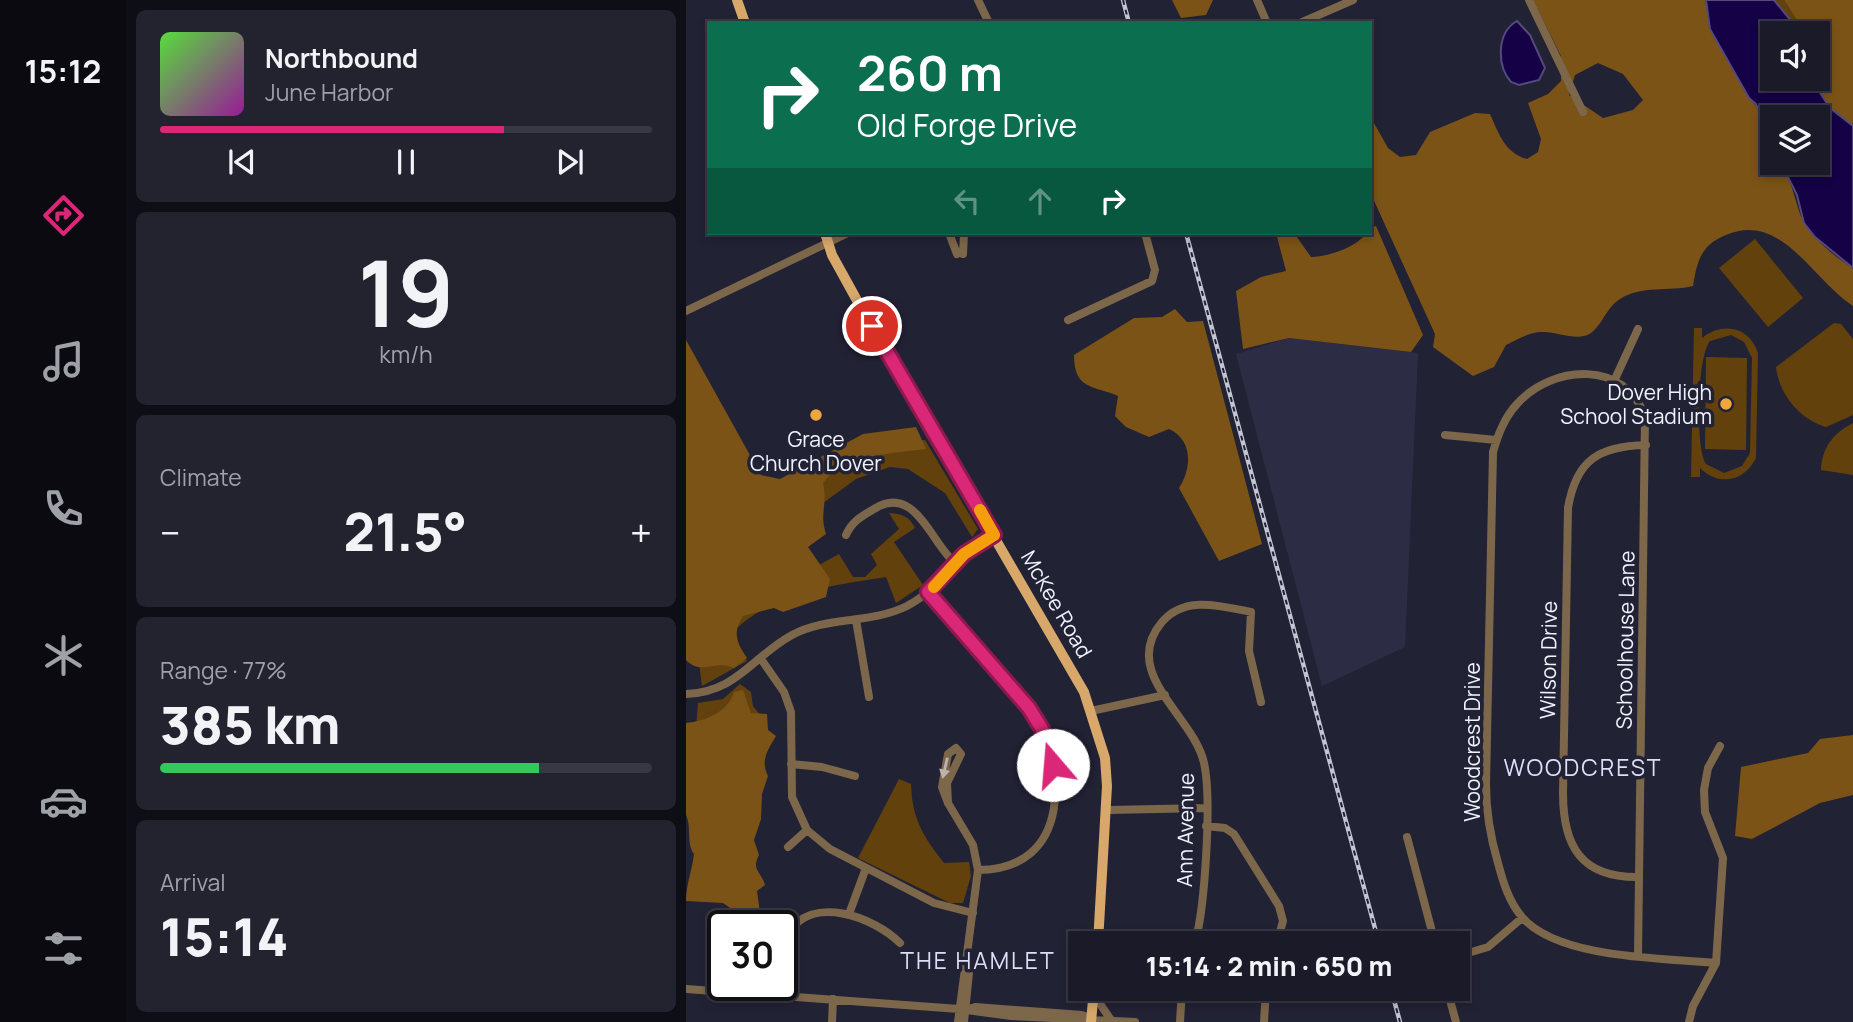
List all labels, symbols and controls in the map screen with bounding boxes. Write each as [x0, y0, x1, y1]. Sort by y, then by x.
map controls [1760, 21, 1830, 175]
button: sound [1760, 21, 1830, 91]
text: 260 m [857, 39, 1003, 106]
text: Northbound [265, 40, 418, 76]
text: 15:12 [25, 49, 101, 93]
icon: right [742, 49, 833, 140]
text: June Harbor [265, 76, 393, 108]
text: Old Forge Drive [857, 103, 1077, 147]
button: layers [1760, 105, 1830, 175]
icon: previous [223, 143, 261, 181]
icon: pause [387, 143, 425, 181]
icon: next [551, 143, 589, 181]
icon: left [948, 182, 986, 220]
icon: ahead [1021, 182, 1059, 220]
icon: right [1094, 182, 1132, 220]
icon: directions [39, 191, 88, 240]
text: 19 [358, 230, 454, 354]
pin [842, 296, 902, 356]
icon: arrive [853, 307, 891, 345]
icon: music [39, 337, 88, 386]
text: km/h [379, 338, 433, 370]
place label: Dover High School Stadium [1560, 378, 1712, 430]
marker: Dover High School Stadium [1718, 396, 1734, 412]
marker: Grace Church Dover [808, 407, 824, 423]
place label: Grace Church Dover [750, 425, 882, 477]
text: Climate [160, 461, 242, 493]
icon: phone [39, 484, 88, 533]
text: 21.5° [344, 496, 467, 567]
text: − [160, 506, 181, 558]
text: + [630, 506, 652, 558]
street label: McKee Road [1015, 545, 1099, 663]
street label: Schoolhouse Lane [1609, 550, 1641, 730]
street label: Wilson Drive [1533, 601, 1563, 719]
icon: climate [39, 631, 88, 680]
text: Range · 77% [160, 654, 287, 686]
street label: Woodcrest Drive [1458, 662, 1486, 822]
text: 385 km [160, 689, 341, 760]
position arrow [1016, 728, 1090, 802]
district label: WOODCREST [1503, 751, 1663, 783]
one-way arrow [939, 757, 950, 779]
street label: Ann Avenue [1170, 773, 1200, 887]
icon: car [39, 777, 88, 826]
text: Arrival [160, 866, 226, 898]
text: 15:14 [160, 901, 288, 972]
speed limit sign: 30 [707, 910, 798, 1001]
icon: filters [39, 924, 88, 973]
district label: THE HAMLET [900, 944, 1056, 976]
text: 15:14 · 2 min · 650 m [1146, 948, 1392, 984]

